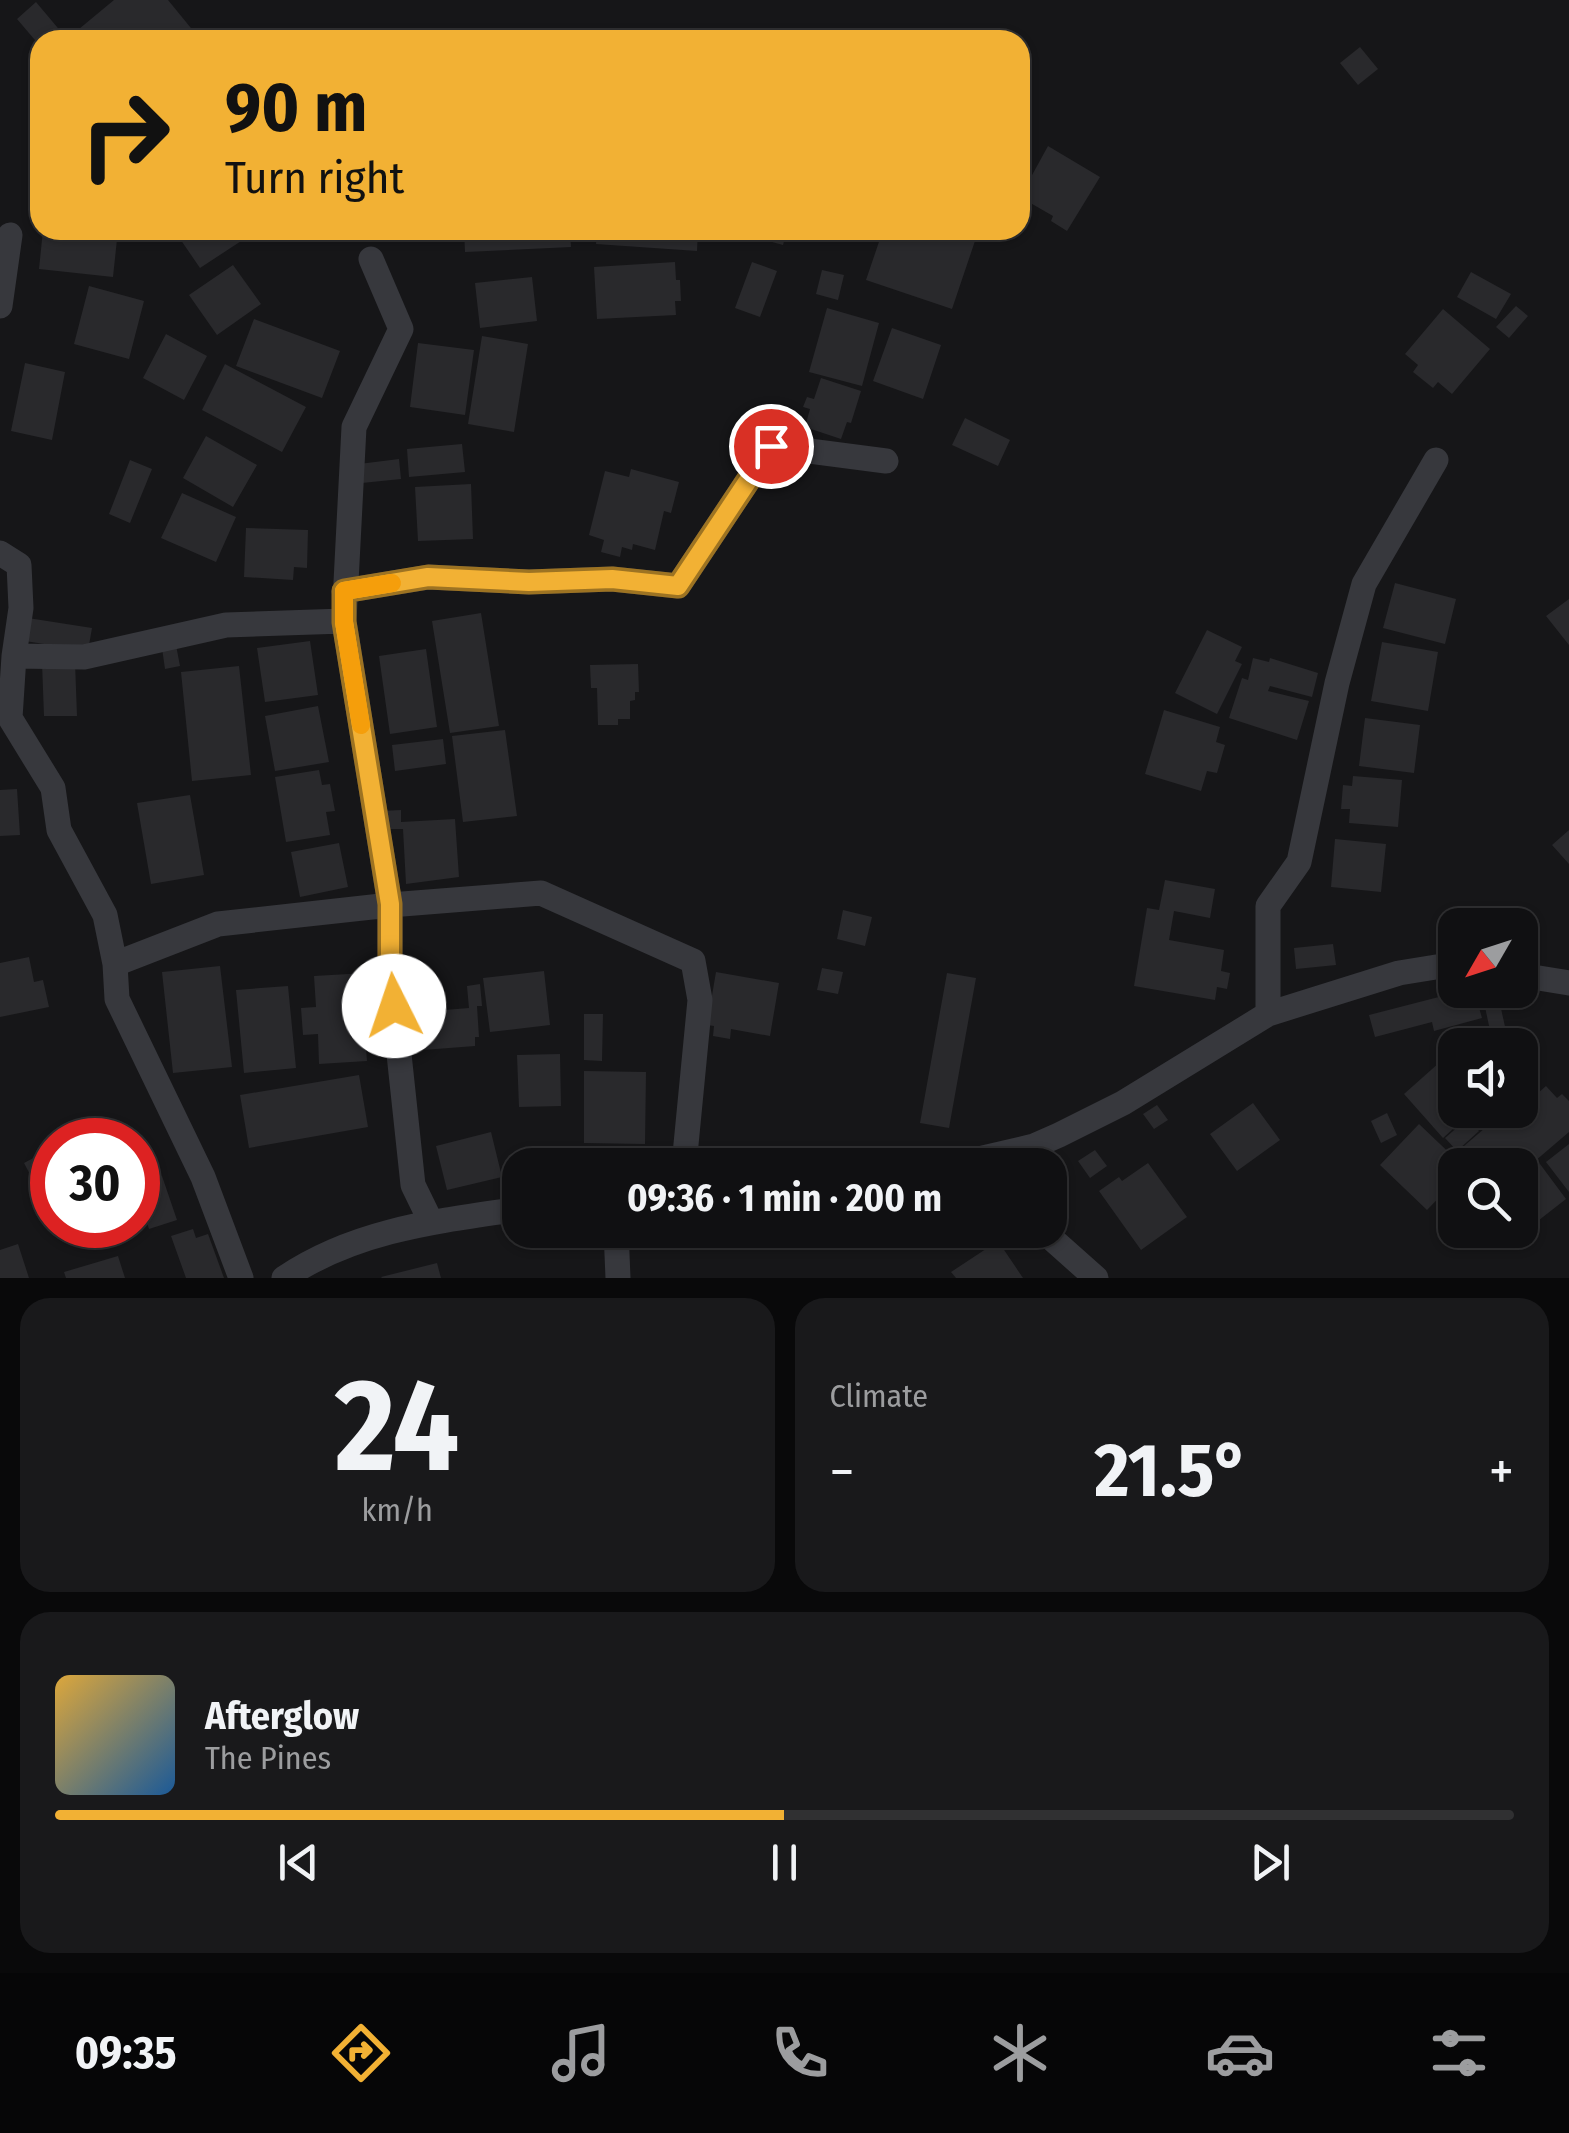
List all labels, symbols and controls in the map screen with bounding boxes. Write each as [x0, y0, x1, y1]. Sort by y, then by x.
text: 90 m [225, 66, 367, 150]
icon: right [60, 70, 190, 200]
text: Turn right [225, 151, 404, 205]
pin [729, 404, 814, 489]
icon: arrive [744, 419, 799, 474]
north arrow [1438, 908, 1538, 1008]
map controls [1438, 908, 1538, 1248]
position arrow [342, 954, 446, 1058]
button: sound [1438, 1028, 1538, 1128]
speed limit sign: 30 [30, 1118, 160, 1248]
button: search [1438, 1148, 1538, 1248]
text: 09:36 · 1 min · 200 m [627, 1175, 942, 1221]
text: 24 [335, 1348, 459, 1504]
text: Climate [830, 1377, 928, 1415]
text: 21.5° [1095, 1426, 1249, 1516]
text: − [830, 1439, 854, 1505]
text: + [1489, 1439, 1514, 1505]
text: km/h [362, 1491, 433, 1529]
text: Afterglow [205, 1693, 359, 1739]
text: The Pines [205, 1739, 331, 1777]
icon: previous [271, 1835, 326, 1890]
icon: pause [757, 1835, 812, 1890]
icon: next [1243, 1835, 1298, 1890]
icon: directions [326, 2018, 396, 2088]
icon: music [546, 2018, 616, 2088]
icon: phone [765, 2018, 835, 2088]
icon: climate [985, 2018, 1055, 2088]
icon: car [1205, 2018, 1275, 2088]
icon: filters [1424, 2018, 1494, 2088]
text: 09:35 [75, 2026, 177, 2080]

